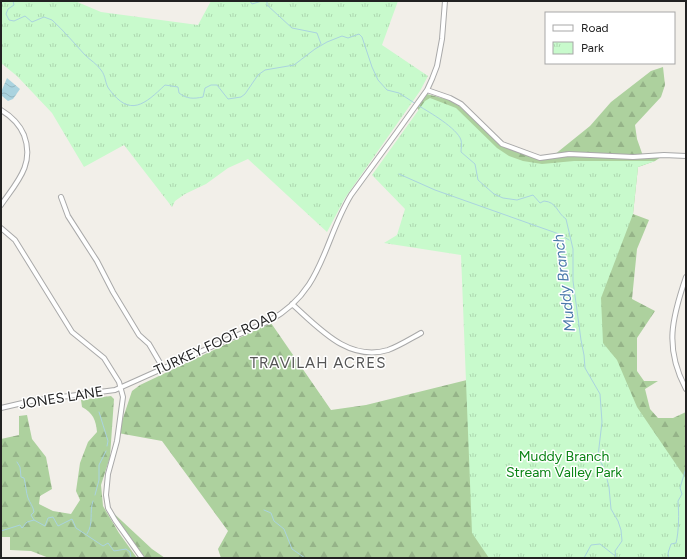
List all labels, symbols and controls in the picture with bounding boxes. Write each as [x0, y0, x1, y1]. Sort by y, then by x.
legend [545, 12, 675, 64]
text: Road [581, 21, 609, 35]
text: Park [581, 41, 604, 55]
water label: Muddy Branch [549, 233, 579, 333]
street label: TURKEY FOOT ROAD [152, 307, 280, 379]
district label: TRAVILAH ACRES [250, 354, 386, 372]
street label: JONES LANE [18, 383, 104, 413]
park label: Muddy Branch Stream Valley Park [506, 448, 622, 481]

